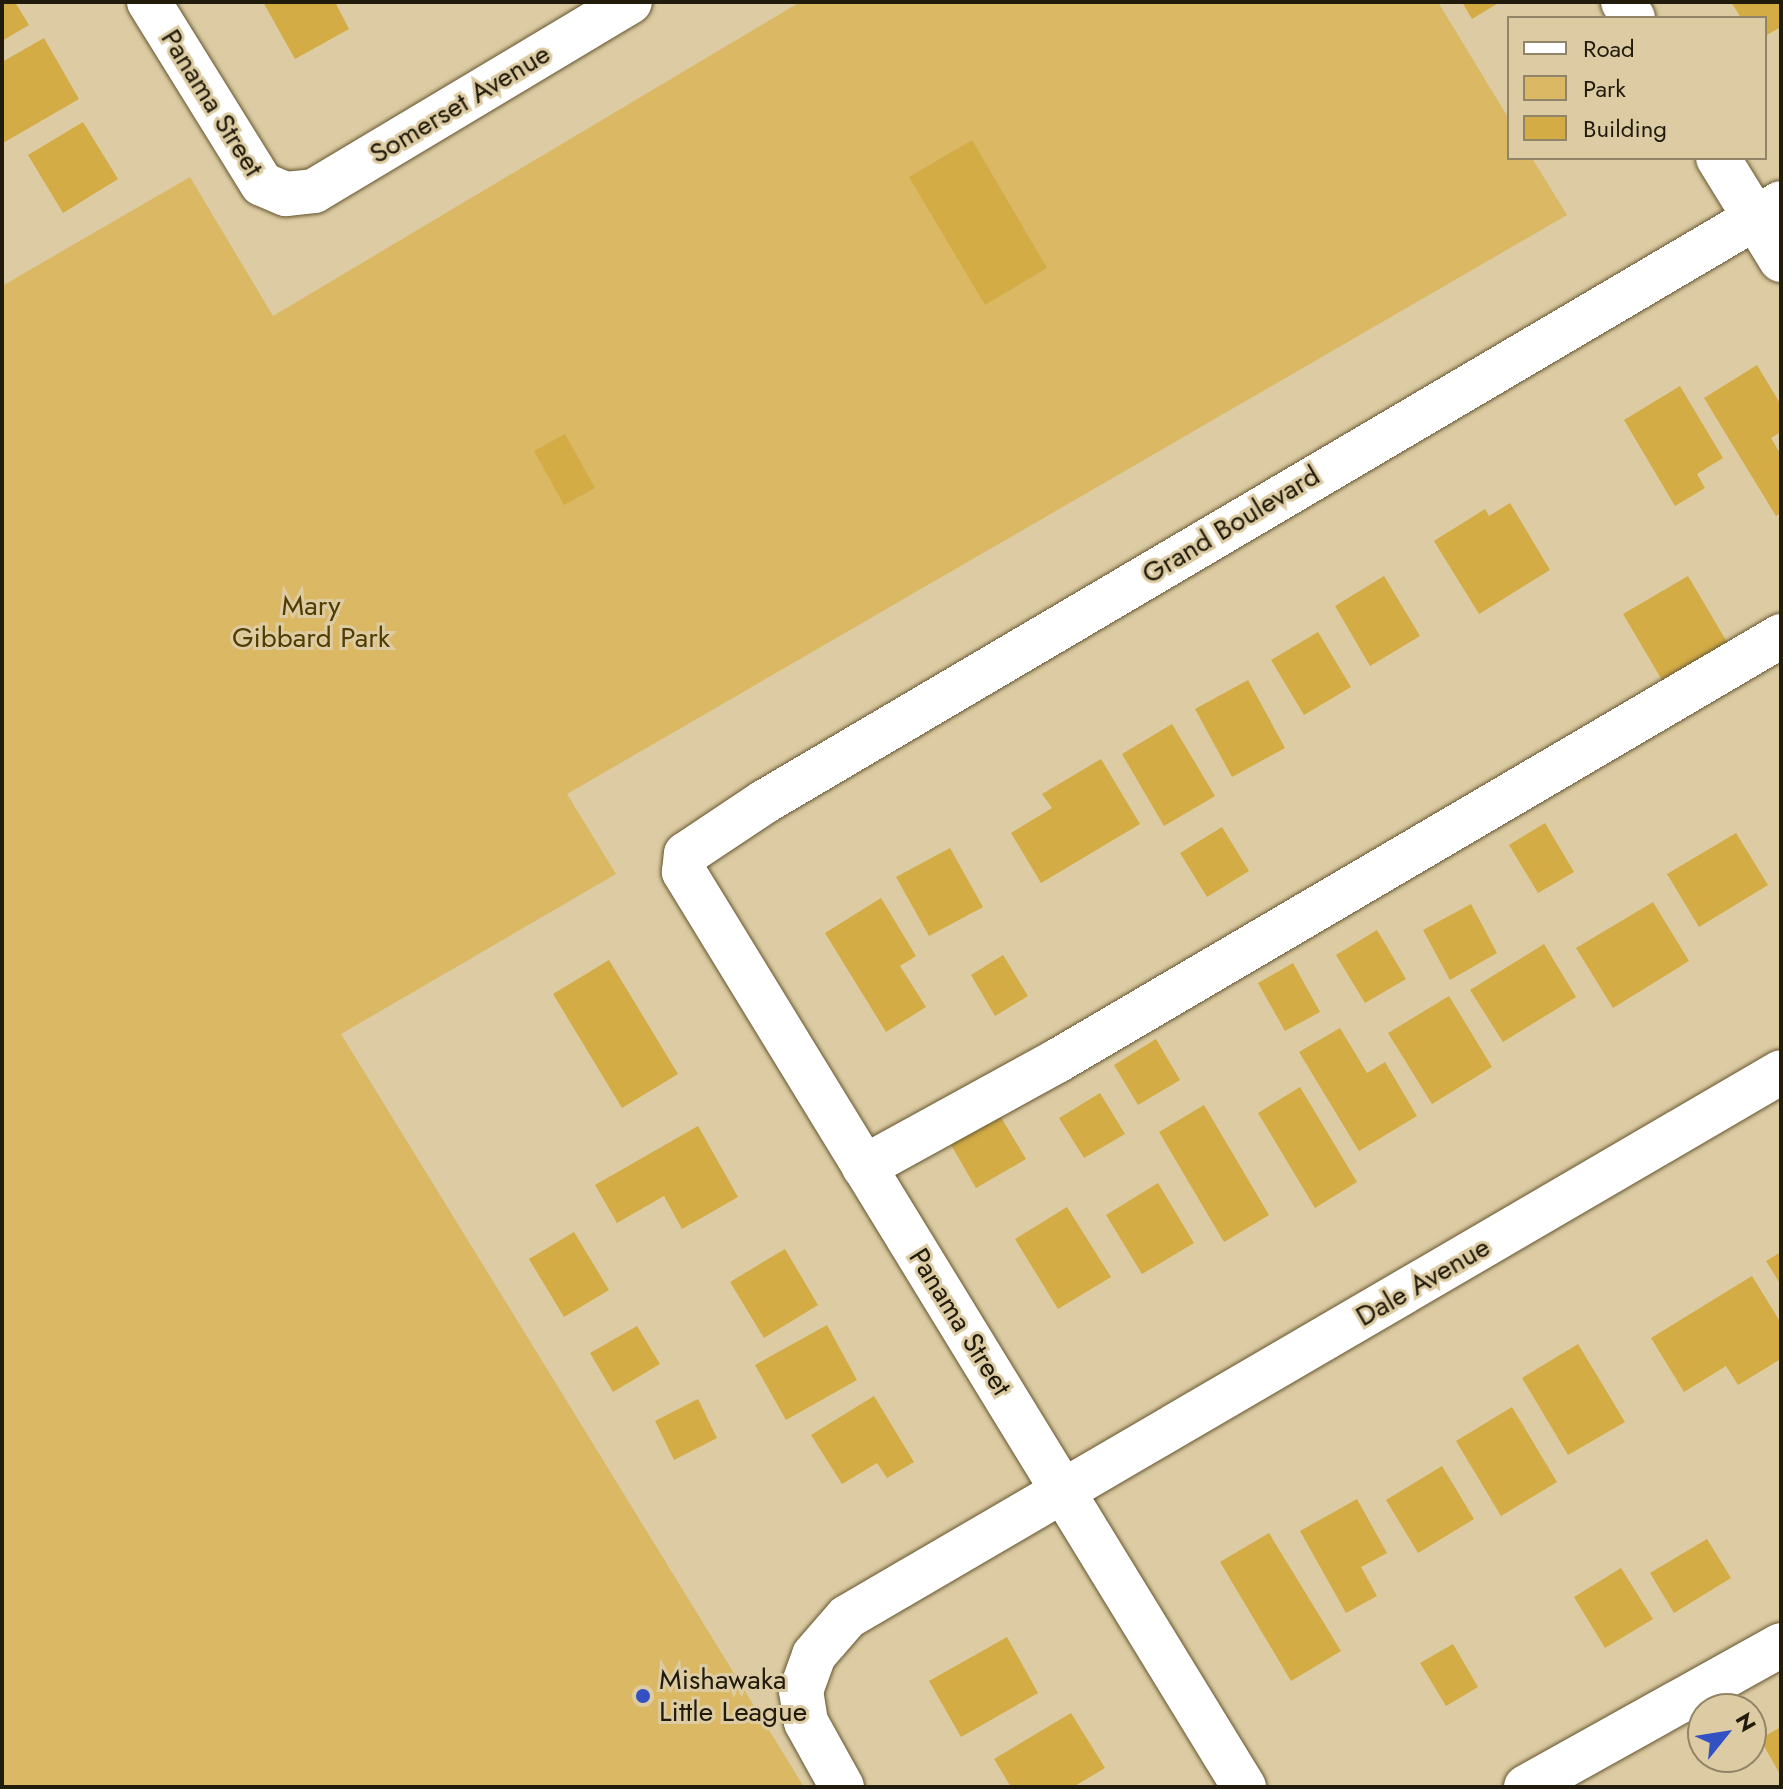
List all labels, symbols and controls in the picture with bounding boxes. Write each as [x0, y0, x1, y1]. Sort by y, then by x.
legend [1507, 16, 1767, 160]
street label: Panama Street [154, 23, 270, 183]
text: Road [1583, 31, 1635, 66]
street label: Somerset Avenue [364, 37, 556, 171]
text: Park [1583, 71, 1626, 106]
text: Building [1583, 111, 1667, 146]
street label: Grand Boulevard [1136, 459, 1326, 591]
park label: Mary Gibbard Park [232, 589, 390, 655]
street label: Dale Avenue [1350, 1230, 1496, 1334]
street label: Panama Street [902, 1242, 1018, 1402]
place label: Mishawaka Little League [659, 1663, 807, 1729]
marker: Mishawaka Little League [634, 1687, 652, 1705]
north arrow [1687, 1693, 1767, 1773]
text: N [1728, 1706, 1764, 1738]

